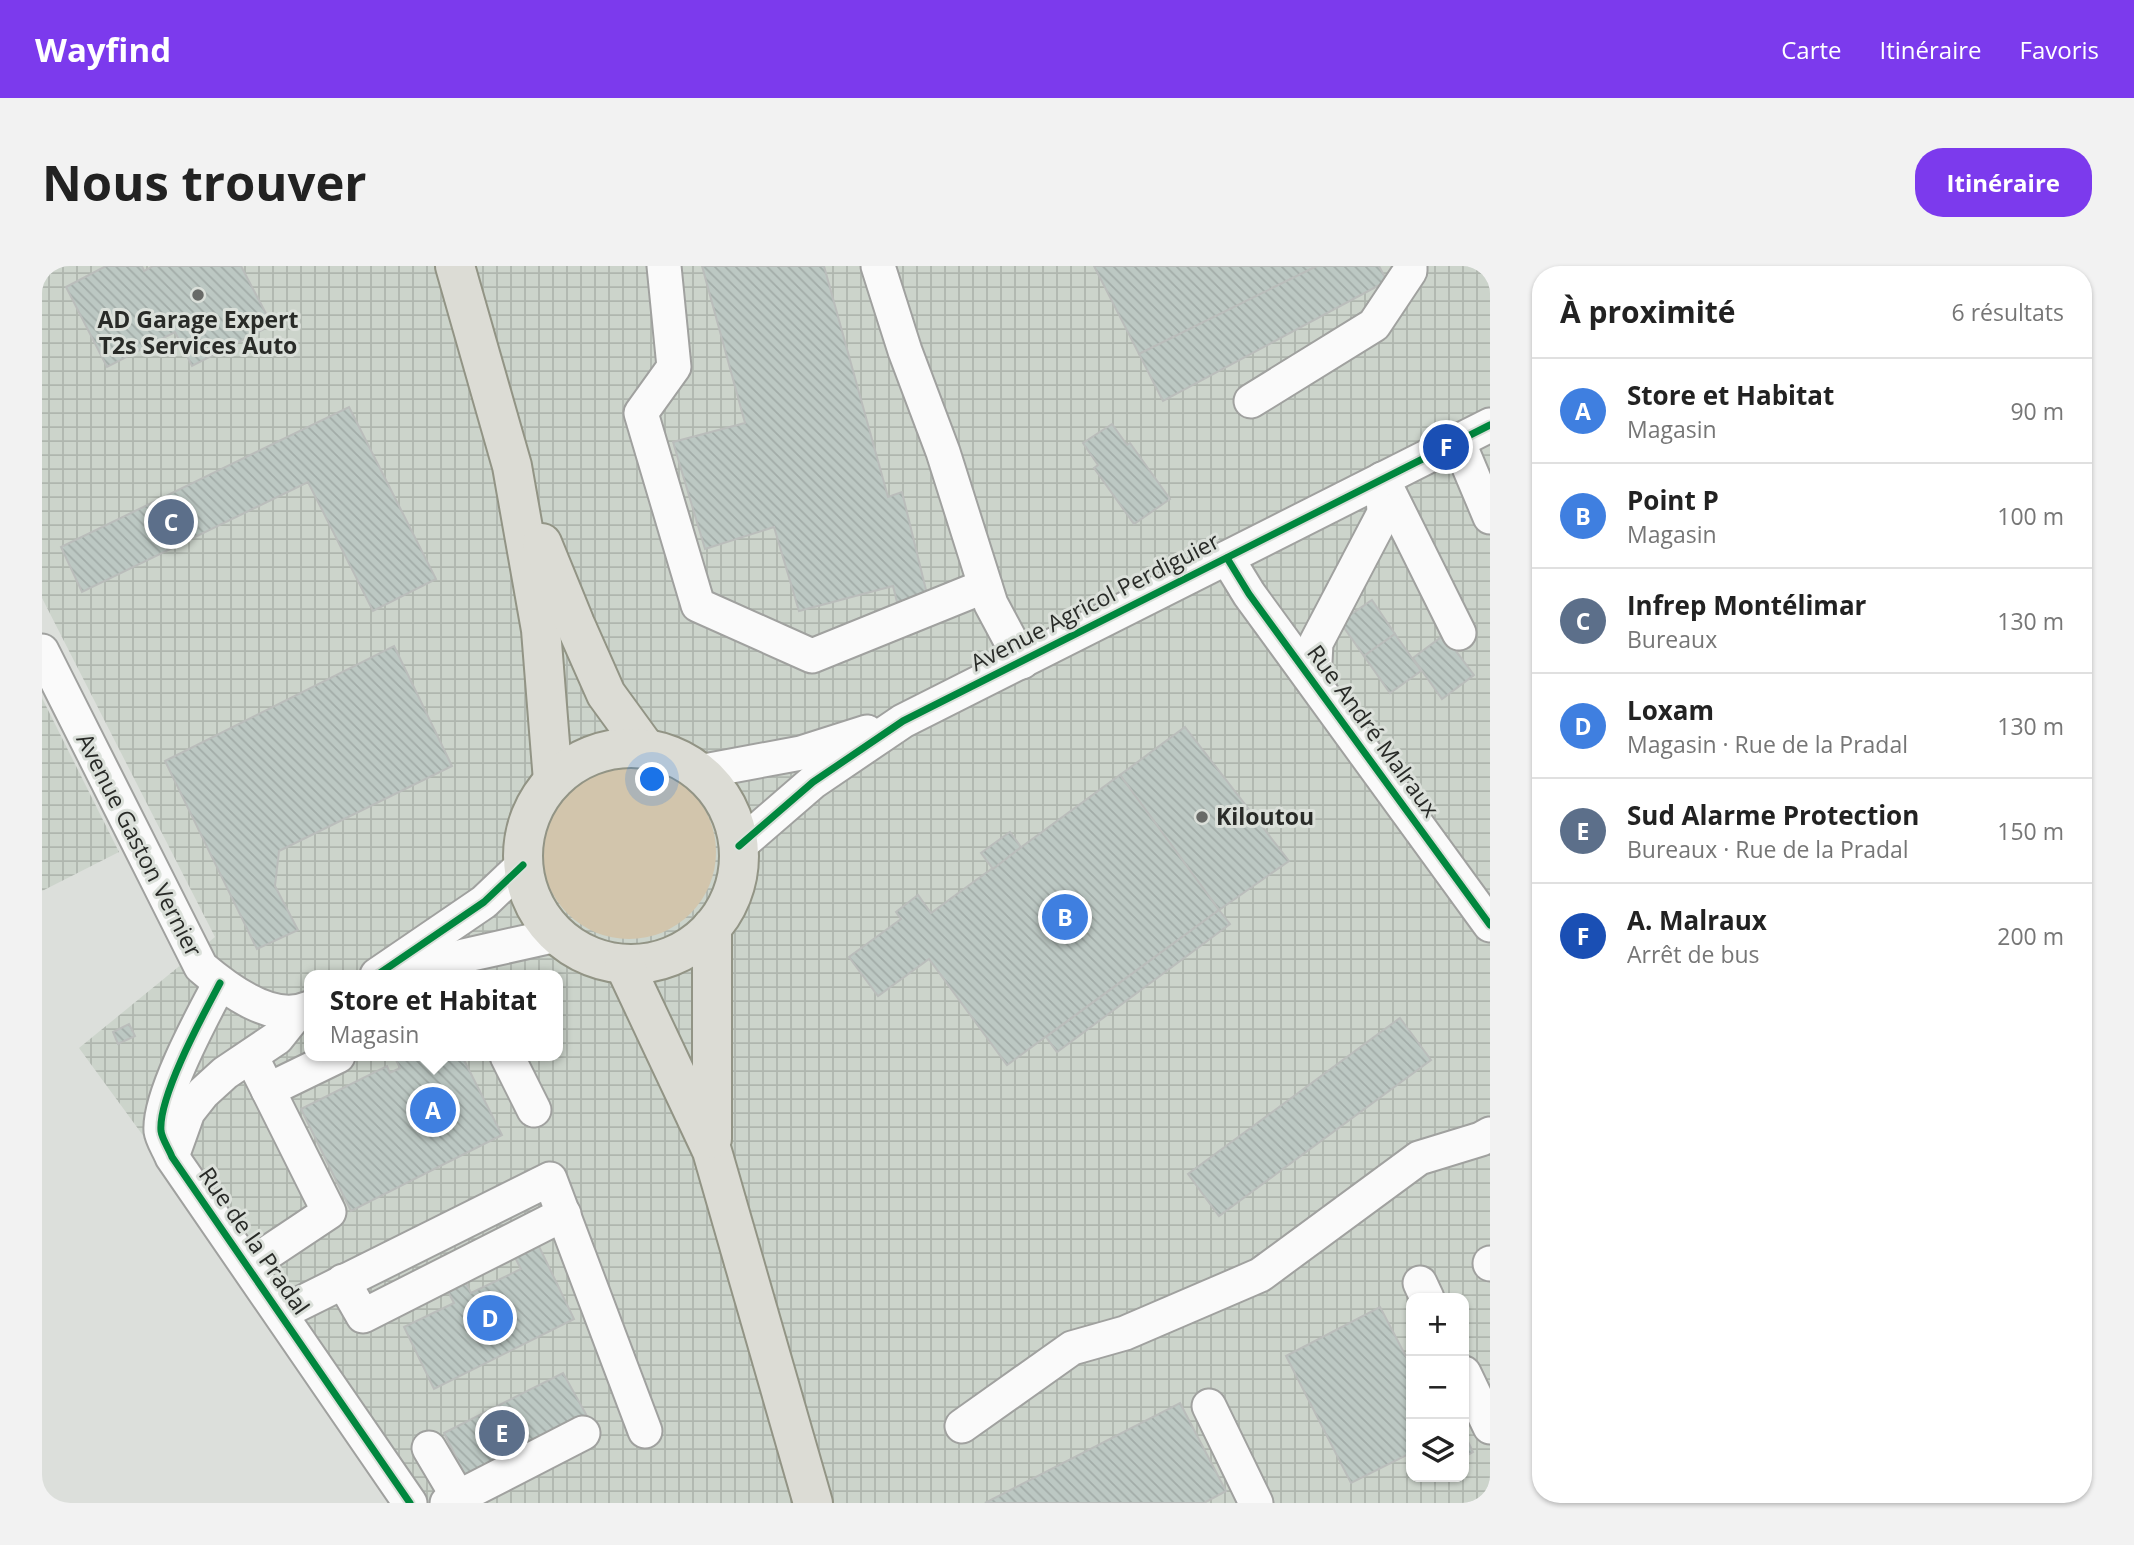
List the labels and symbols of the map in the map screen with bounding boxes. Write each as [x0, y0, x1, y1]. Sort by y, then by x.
marker: AD Garage Expert T2s Services Auto [190, 287, 206, 303]
place label: AD Garage Expert T2s Services Auto [97, 303, 299, 361]
pin: F [1423, 421, 1469, 473]
pin: C [148, 496, 194, 548]
street label: Avenue Agricol Perdiguier [964, 524, 1225, 678]
street label: Rue André Malraux [1300, 638, 1447, 823]
street label: Avenue Gaston Vernier [70, 727, 210, 962]
your location [635, 762, 669, 796]
place label: Kiloutou [1216, 800, 1314, 832]
marker: Kiloutou [1194, 809, 1210, 825]
pin: B [1042, 891, 1088, 943]
pin: A [410, 1084, 456, 1136]
street label: Rue de la Pradal [192, 1160, 318, 1321]
pin: D [467, 1292, 513, 1344]
pin: E [479, 1407, 525, 1459]

